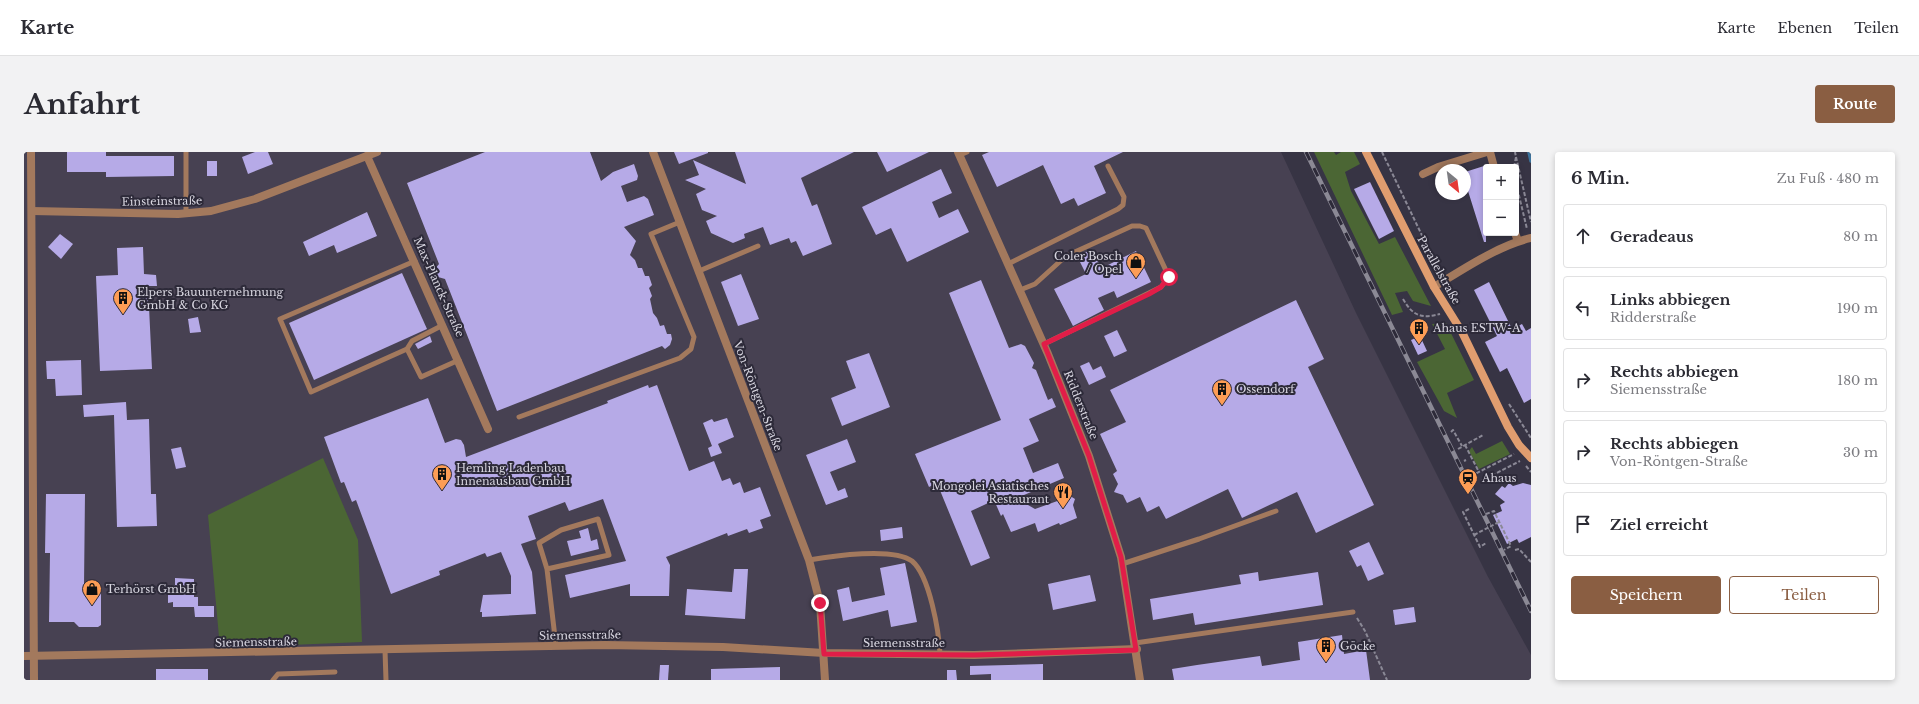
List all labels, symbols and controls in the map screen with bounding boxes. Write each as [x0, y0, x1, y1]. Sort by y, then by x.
text: Karte [20, 16, 74, 39]
text: Karte [1717, 19, 1756, 37]
text: Ebenen [1778, 19, 1832, 37]
text: Teilen [1854, 19, 1899, 37]
button: Route [1815, 85, 1895, 123]
text: Anfahrt [24, 87, 140, 122]
north arrow [1435, 164, 1471, 200]
map controls [1483, 164, 1519, 236]
button: + [1483, 164, 1519, 200]
text: 6 Min. [1571, 168, 1629, 189]
text: Zu Fuß · 480 m [1777, 170, 1879, 187]
street label: Einsteinstraße [122, 193, 202, 209]
button: − [1483, 200, 1519, 236]
icon: ahead [1572, 225, 1594, 247]
text: Geradeaus [1610, 227, 1693, 246]
text: 80 m [1843, 228, 1878, 245]
street label: Parallelstraße [1414, 233, 1464, 307]
street label: Max-Planck-Straße [411, 235, 467, 339]
place label: Coler Bosch / Opel [1054, 249, 1122, 276]
shop icon: Coler Bosch / Opel [1125, 251, 1147, 279]
route start [1160, 268, 1178, 286]
place label: Elpers Bauunternehmung GmbH & Co KG [137, 285, 283, 312]
building icon: Elpers Bauunternehmung GmbH & Co KG [112, 287, 134, 315]
text: Links abbiegen [1610, 290, 1730, 309]
icon: left [1572, 297, 1594, 319]
text: 190 m [1837, 300, 1878, 317]
text: Ridderstraße [1610, 309, 1696, 326]
building icon: Ahaus ESTW-A [1408, 317, 1430, 345]
place label: Ahaus ESTW-A [1432, 321, 1521, 335]
street label: Von-Röntgen-Straße [730, 338, 785, 453]
text: Rechts abbiegen [1610, 362, 1739, 381]
street label: Ridderstraße [1061, 368, 1101, 442]
icon: right [1572, 369, 1594, 391]
text: 180 m [1837, 372, 1878, 389]
building icon: Ossendorf [1211, 378, 1233, 406]
text: Siemensstraße [1610, 381, 1707, 398]
place label: Ossendorf [1236, 382, 1296, 396]
text: Rechts abbiegen [1610, 434, 1739, 453]
icon: right [1572, 441, 1594, 463]
text: 30 m [1843, 444, 1878, 461]
text: Von-Röntgen-Straße [1610, 453, 1748, 470]
place label: Hemling Ladenbau Innenausbau GmbH [456, 461, 570, 488]
building icon: Hemling Ladenbau Innenausbau GmbH [431, 463, 453, 491]
station icon: Ahaus [1457, 467, 1479, 495]
place label: Ahaus [1481, 471, 1517, 485]
place label: Mongolei Asiatisches Restaurant [931, 479, 1050, 506]
restaurant icon: Mongolei Asiatisches Restaurant [1052, 481, 1074, 509]
icon: arrive [1572, 513, 1594, 535]
text: Ziel erreicht [1610, 515, 1708, 534]
button: Speichern [1571, 576, 1721, 614]
button: Teilen [1729, 576, 1879, 614]
shop icon: Terhörst GmbH [81, 578, 103, 606]
place label: Terhörst GmbH [106, 582, 196, 596]
route end [811, 594, 829, 612]
street label: Siemensstraße [539, 627, 621, 643]
street label: Siemensstraße [215, 634, 297, 650]
building icon: Göcke [1315, 635, 1337, 663]
street label: Siemensstraße [863, 636, 945, 650]
place label: Göcke [1340, 639, 1375, 653]

